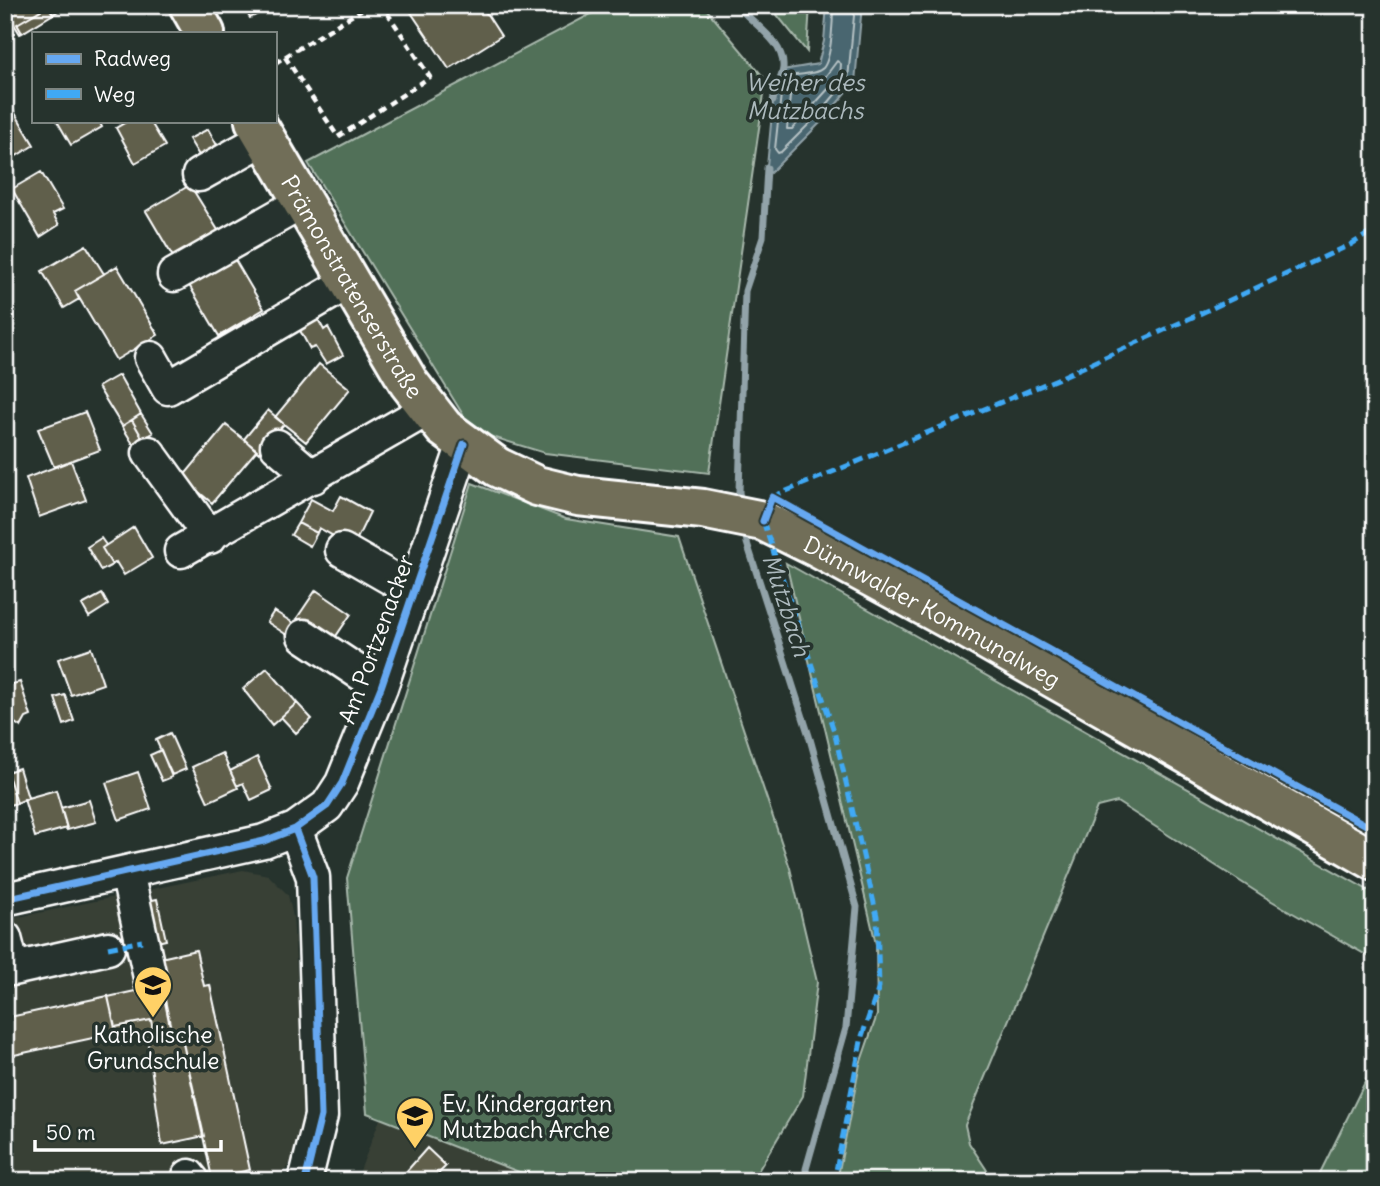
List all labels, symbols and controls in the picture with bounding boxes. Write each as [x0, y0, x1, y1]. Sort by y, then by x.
legend [32, 32, 276, 122]
text: Radweg [94, 45, 171, 72]
water label: Weiher des Mutzbachs [745, 67, 866, 125]
text: Weg [94, 81, 135, 108]
street label: Prämonstratenserstraße [275, 170, 430, 404]
street label: Dünnwalder Kommunalweg [799, 529, 1066, 694]
street label: Am Portzenacker [332, 550, 420, 728]
water label: Mutzbach [756, 550, 818, 661]
school or university icon: Katholische Grundschule [132, 964, 174, 1019]
place label: Katholische Grundschule [87, 1020, 219, 1075]
place label: Ev. Kindergarten Mutzbach Arche [442, 1089, 612, 1144]
school or university icon: Ev. Kindergarten Mutzbach Arche [394, 1095, 436, 1150]
scale bar [35, 1109, 220, 1153]
text: 50 m [46, 1119, 95, 1146]

